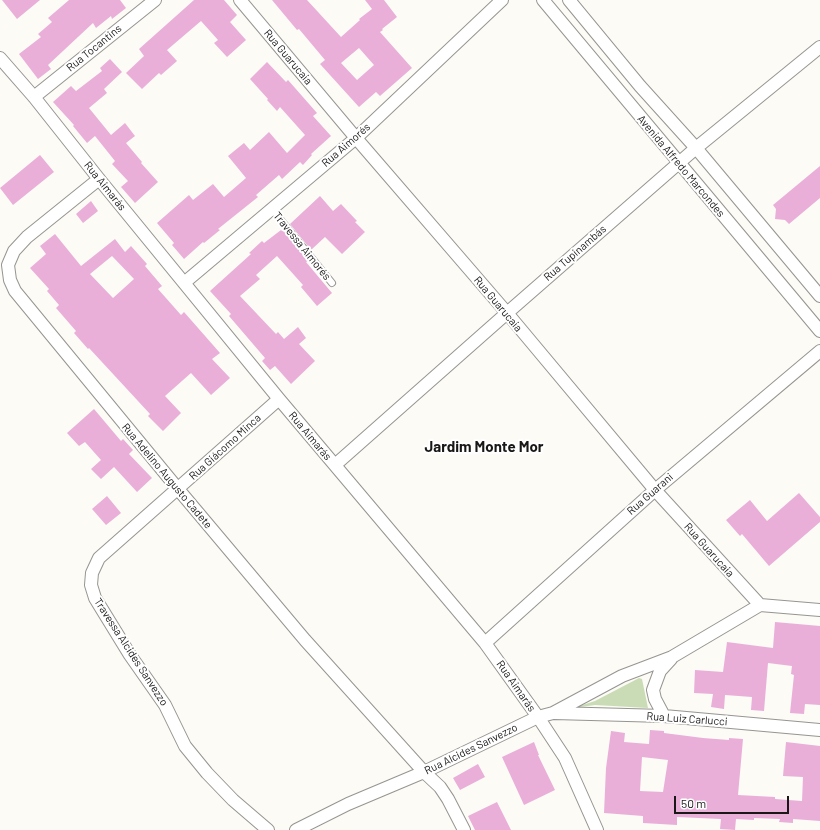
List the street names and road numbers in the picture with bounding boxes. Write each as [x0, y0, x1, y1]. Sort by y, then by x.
street label: Rua Tocantins [64, 22, 124, 74]
street label: Rua Guarucaia [261, 27, 315, 87]
street label: Avenida Alfredo Marcondes [634, 112, 728, 220]
street label: Rua Aimorés [319, 120, 373, 170]
street label: Rua Aimarás [81, 159, 129, 213]
street label: Travessa Aimorés [271, 209, 333, 283]
street label: Rua Tupinambás [541, 222, 609, 284]
street label: Rua Guarucaia [471, 274, 525, 334]
street label: Rua Aimarás [286, 409, 334, 463]
street label: Rua Giácomo Minca [186, 411, 264, 483]
street label: Rua Adelino Augusto Cadete [119, 421, 215, 531]
street label: Rua Guarani [624, 470, 676, 518]
street label: Rua Guarucaia [681, 520, 737, 580]
street label: Travessa Alcides Sanvezzo [91, 596, 171, 708]
street label: Rua Aimarás [494, 658, 538, 714]
street label: Rua Luiz Carlucci [646, 710, 728, 728]
street label: Rua Alcides Sanvezzo [422, 721, 520, 777]

